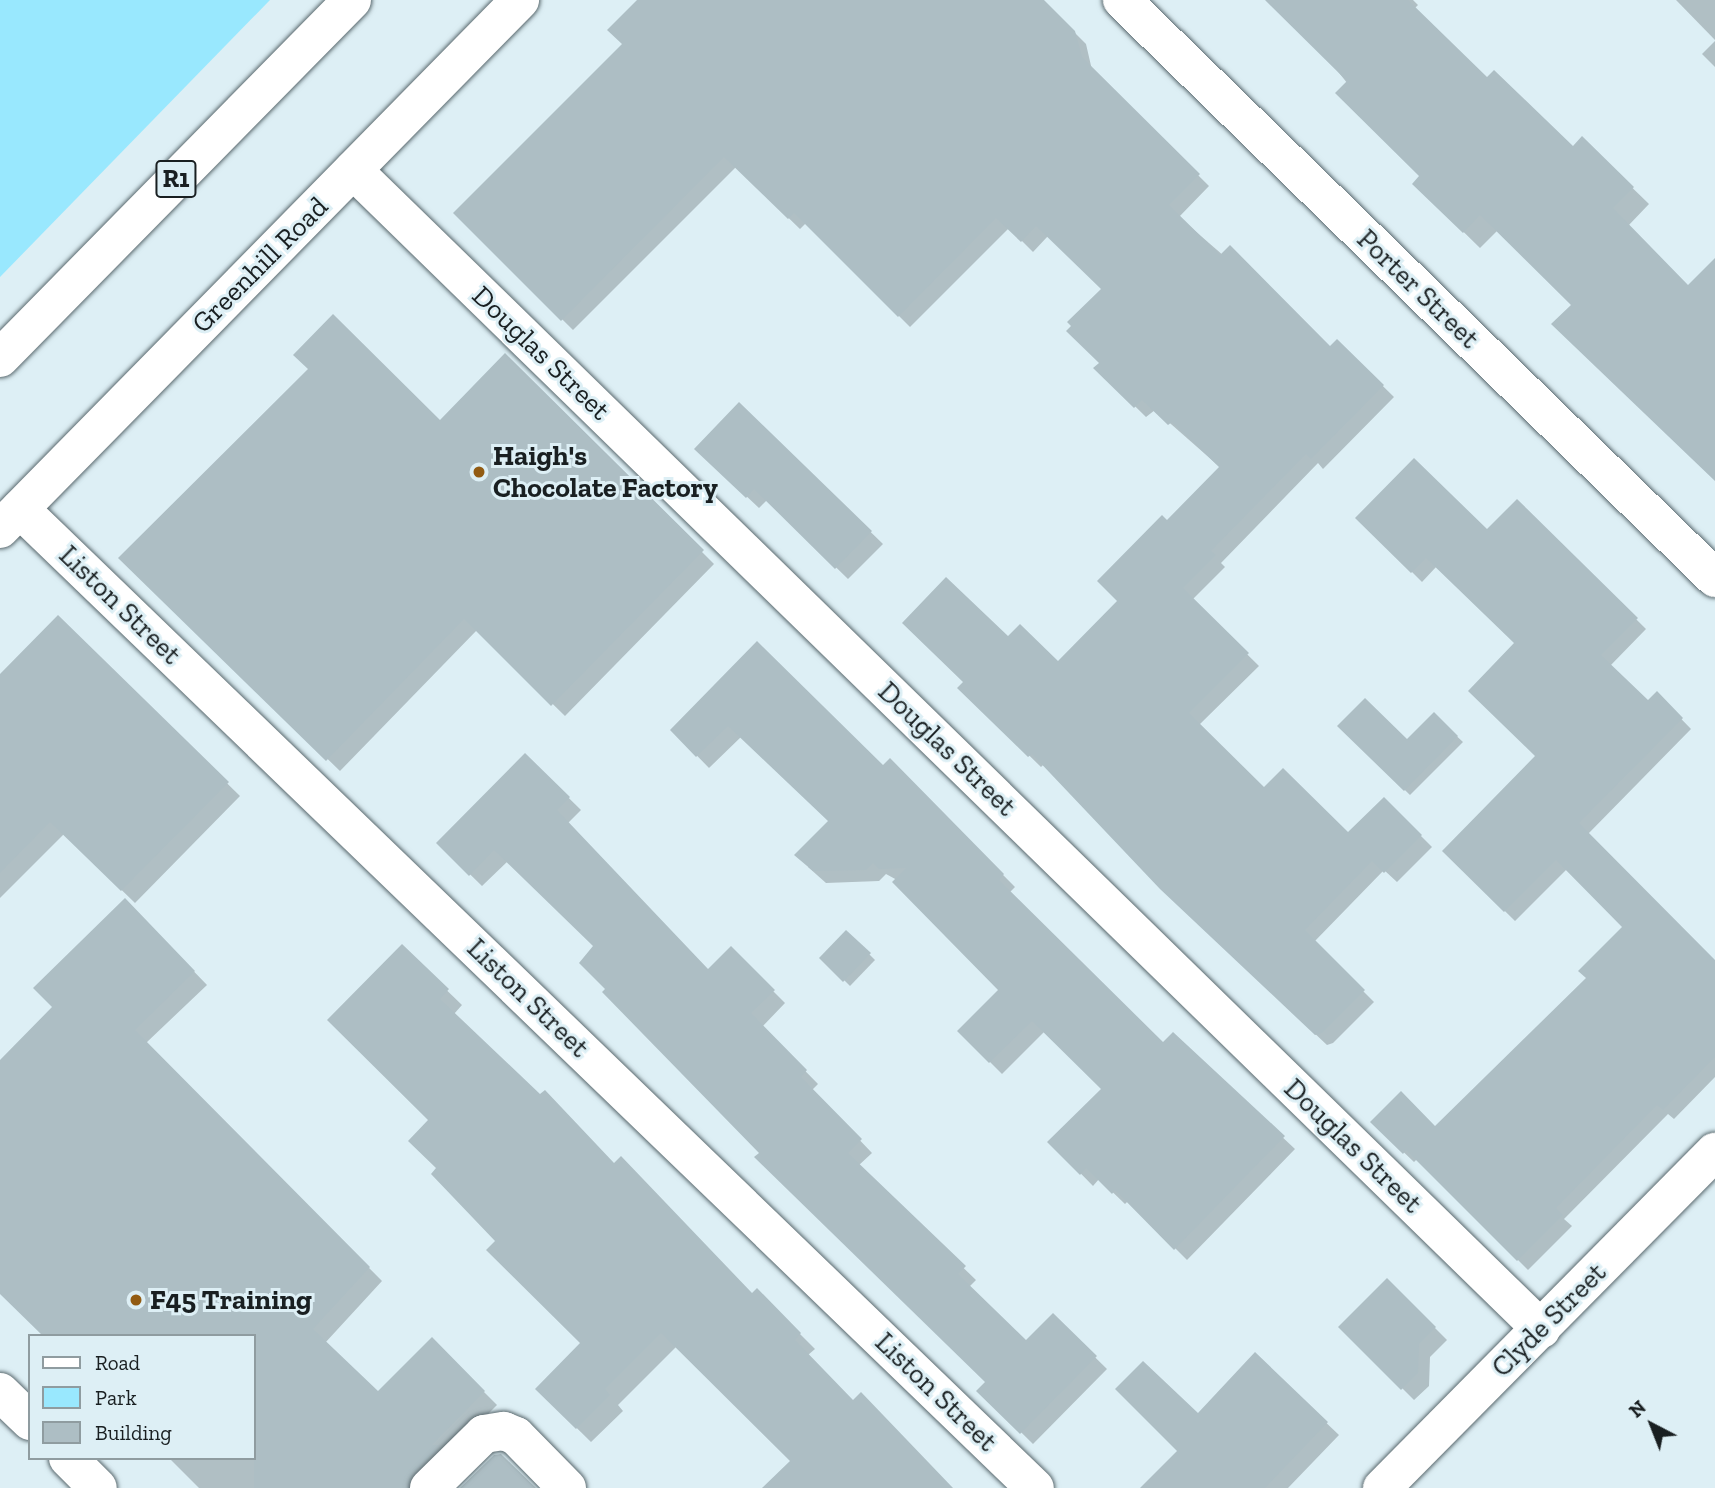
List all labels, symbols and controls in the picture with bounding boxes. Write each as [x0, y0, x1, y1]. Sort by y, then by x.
road number: R1 [155, 156, 197, 202]
street label: Greenhill Road [185, 190, 335, 340]
street label: Porter Street [1350, 222, 1486, 356]
street label: Douglas Street [465, 279, 617, 427]
place label: Haigh's Chocolate Factory [493, 439, 718, 505]
marker: Haigh's Chocolate Factory [471, 464, 487, 480]
street label: Liston Street [52, 539, 188, 671]
street label: Douglas Street [871, 675, 1023, 823]
street label: Liston Street [460, 932, 596, 1064]
street label: Douglas Street [1277, 1072, 1429, 1220]
street label: Clyde Street [1485, 1256, 1613, 1384]
place label: F45 Training [150, 1283, 312, 1317]
marker: F45 Training [128, 1292, 144, 1308]
street label: Liston Street [868, 1326, 1004, 1458]
legend [28, 1334, 256, 1460]
text: Road [95, 1350, 140, 1375]
text: Park [95, 1385, 137, 1410]
north arrow [1617, 1390, 1687, 1460]
text: N [1625, 1396, 1651, 1422]
text: Building [95, 1420, 172, 1445]

